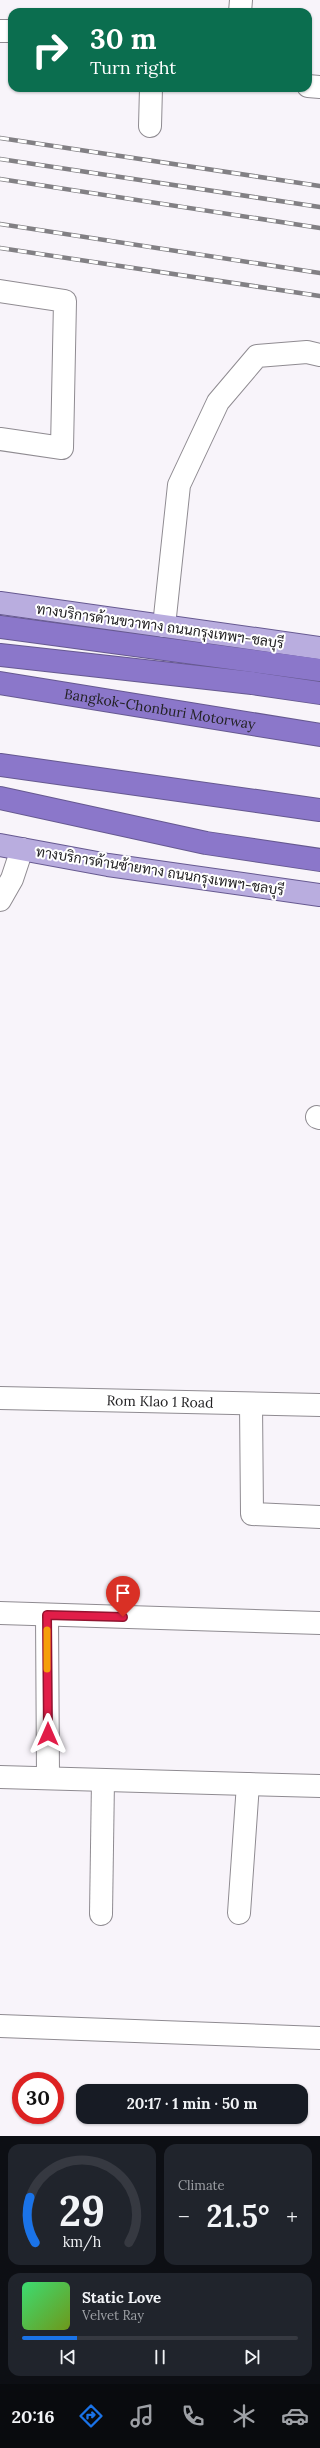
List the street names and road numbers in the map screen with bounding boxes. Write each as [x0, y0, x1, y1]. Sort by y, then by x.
street label: ทางบริการด้านขวาทาง ถนนกรุงเทพฯ-ชลบุรี [35, 600, 285, 653]
street label: Bangkok-Chonburi Motorway [63, 685, 258, 733]
street label: ทางบริการด้านซ้ายทาง ถนนกรุงเทพฯ-ชลบุรี [35, 842, 286, 901]
street label: Rom Klao 1 Road [106, 1391, 214, 1412]

